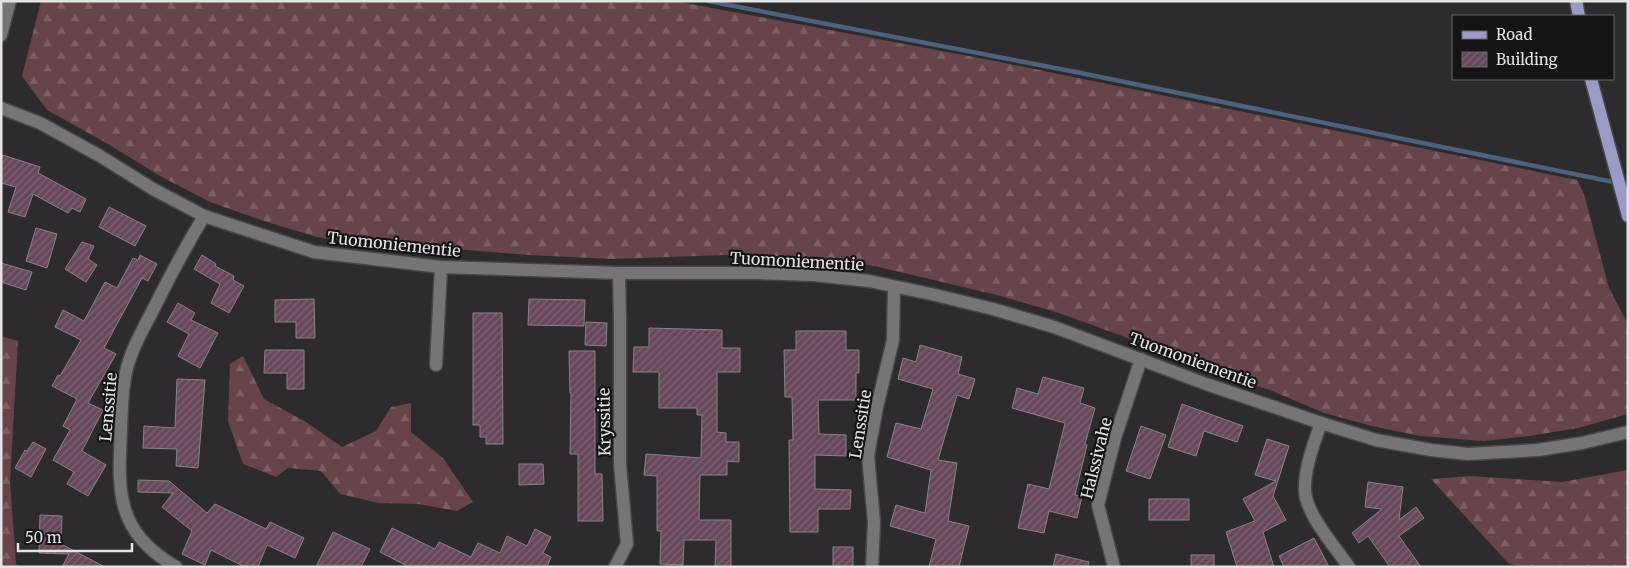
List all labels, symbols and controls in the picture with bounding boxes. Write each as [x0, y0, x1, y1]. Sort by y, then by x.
legend [1452, 15, 1614, 80]
text: Road [1496, 25, 1532, 44]
text: Building [1496, 50, 1558, 69]
street label: Tuomoniementie [326, 227, 462, 261]
street label: Tuomoniementie [730, 248, 864, 274]
street label: Tuomoniementie [1127, 328, 1259, 392]
street label: Lenssitie [95, 372, 121, 442]
street label: Kryssitie [593, 388, 615, 456]
street label: Lenssitie [845, 388, 875, 460]
street label: Halssivahe [1076, 415, 1116, 501]
scale bar [18, 520, 131, 552]
text: 50 m [25, 528, 62, 547]

